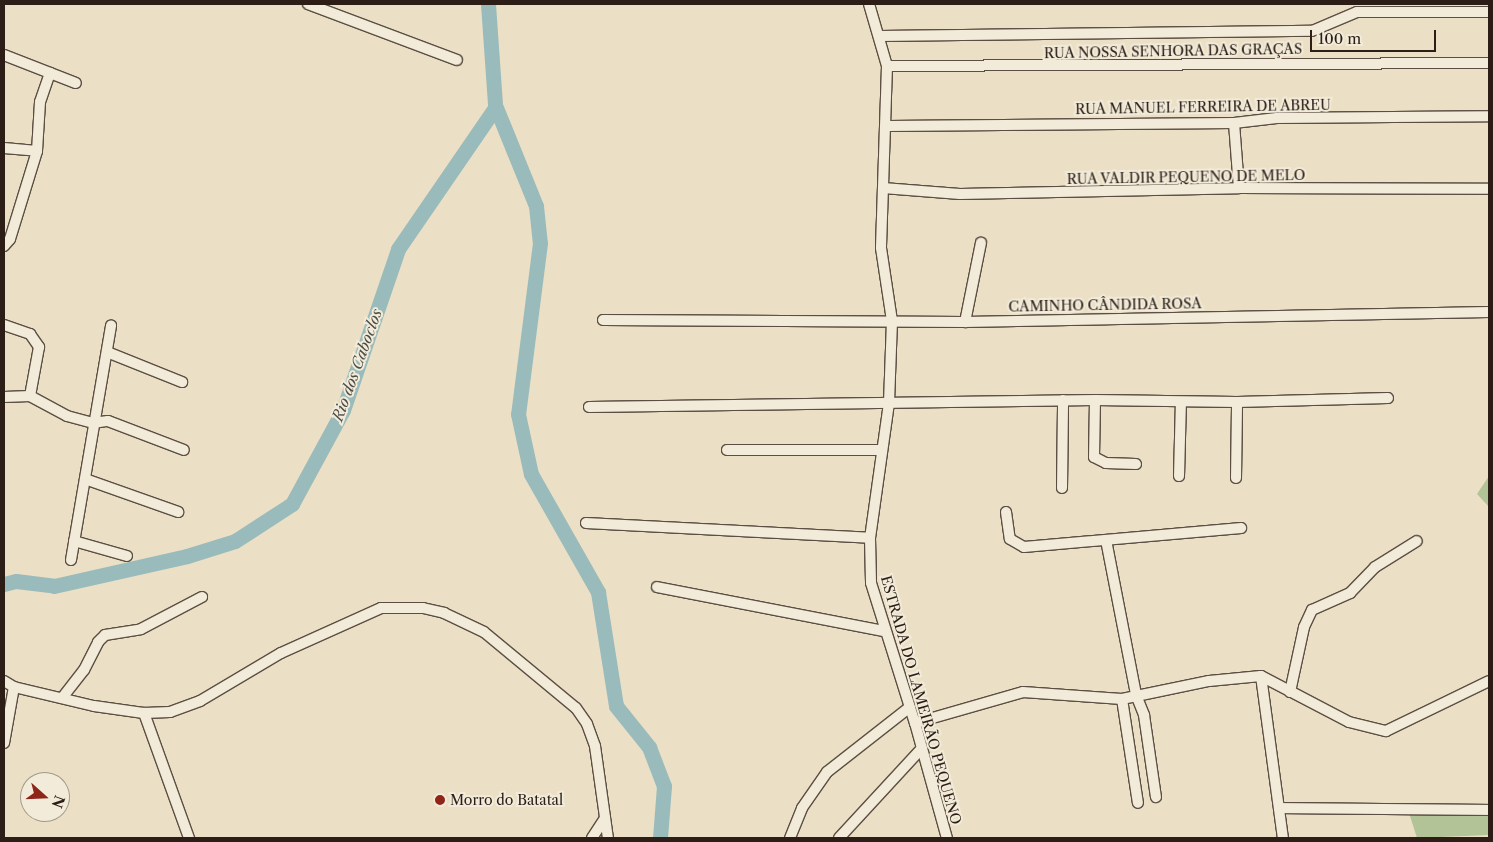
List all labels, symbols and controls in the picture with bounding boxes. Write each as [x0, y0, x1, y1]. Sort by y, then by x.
scale bar [1313, 20, 1439, 52]
text: 100 m [1318, 29, 1361, 48]
street label: RUA NOSSA SENHORA DAS GRAÇAS [1043, 40, 1303, 62]
street label: RUA MANUEL FERREIRA DE ABREU [1074, 96, 1332, 118]
street label: RUA VALDIR PEQUENO DE MELO [1066, 167, 1306, 187]
street label: CAMINHO CÂNDIDA ROSA [1008, 295, 1202, 315]
water label: Rio dos Caboclos [328, 306, 386, 424]
street label: ESTRADA DO LAMEIRÃO PEQUENO [877, 573, 965, 827]
north arrow [20, 772, 70, 822]
place label: Morro do Batatal [450, 792, 563, 808]
text: N [48, 793, 69, 811]
marker: Morro do Batatal [434, 794, 446, 806]

